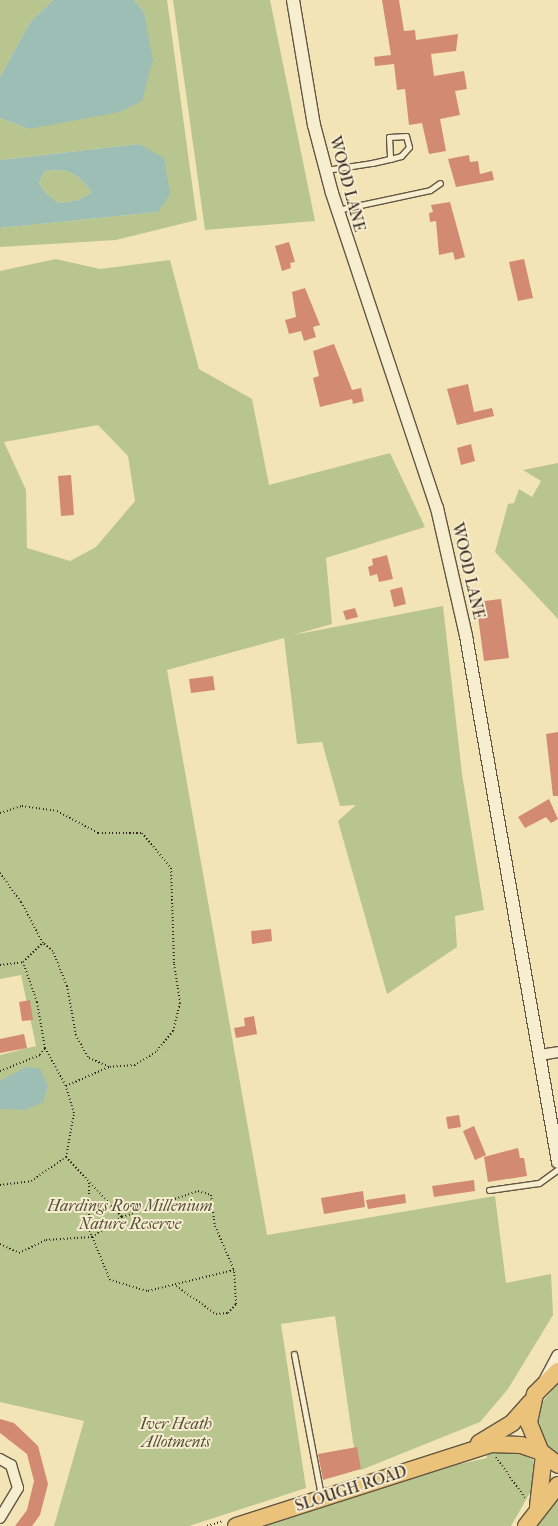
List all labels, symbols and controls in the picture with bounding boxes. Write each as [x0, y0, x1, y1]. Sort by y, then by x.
street label: WOOD LANE [325, 134, 369, 234]
street label: WOOD LANE [448, 521, 488, 621]
park label: Hardings Row Millenium Nature Reserve [48, 1196, 212, 1234]
park label: Iver Heath Allotments [140, 1414, 212, 1452]
street label: SLOUGH ROAD [293, 1462, 409, 1516]

